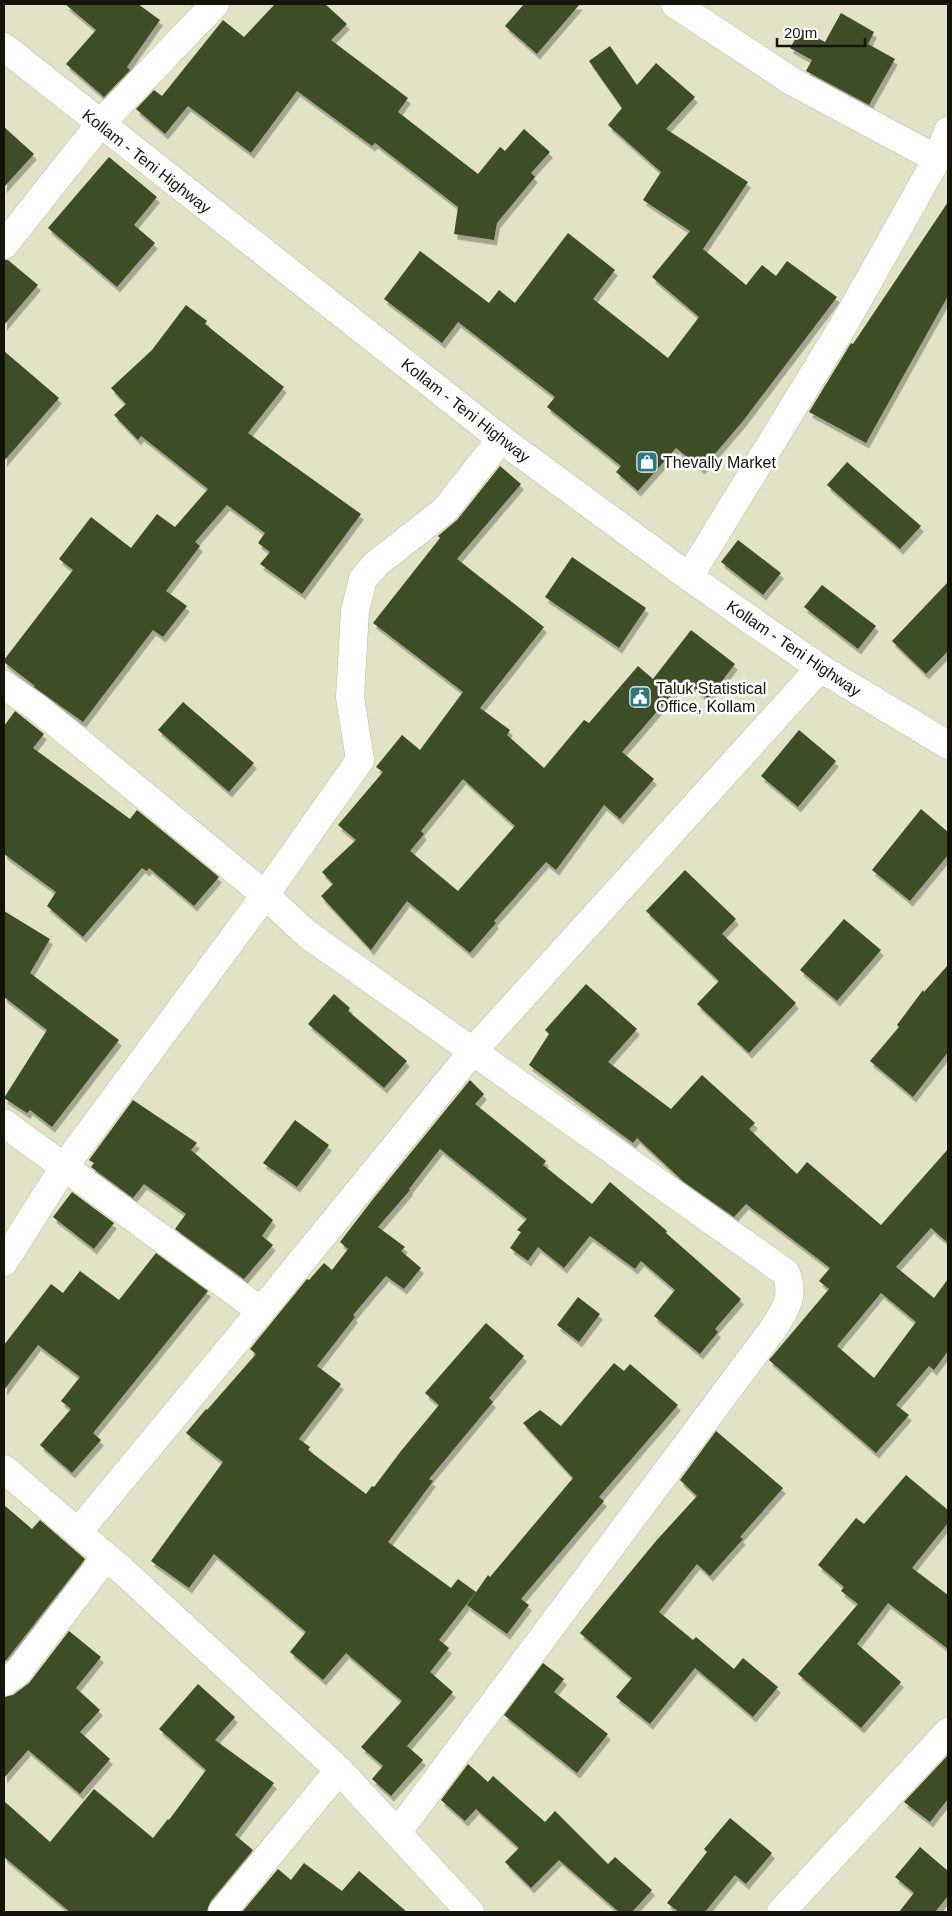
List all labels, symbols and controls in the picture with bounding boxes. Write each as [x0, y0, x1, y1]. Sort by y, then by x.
scale bar [777, 15, 864, 47]
text: 20 m [784, 24, 817, 41]
street label: Kollam - Teni Highway [79, 106, 214, 217]
street label: Kollam - Teni Highway [398, 355, 533, 466]
shop icon: Thevally Market [635, 450, 659, 474]
place label: Thevally Market [663, 454, 776, 471]
street label: Kollam - Teni Highway [723, 597, 864, 700]
place label: Taluk Statistical Office, Kollam [656, 680, 766, 715]
public building icon: Taluk Statistical Office, Kollam [628, 685, 652, 709]

